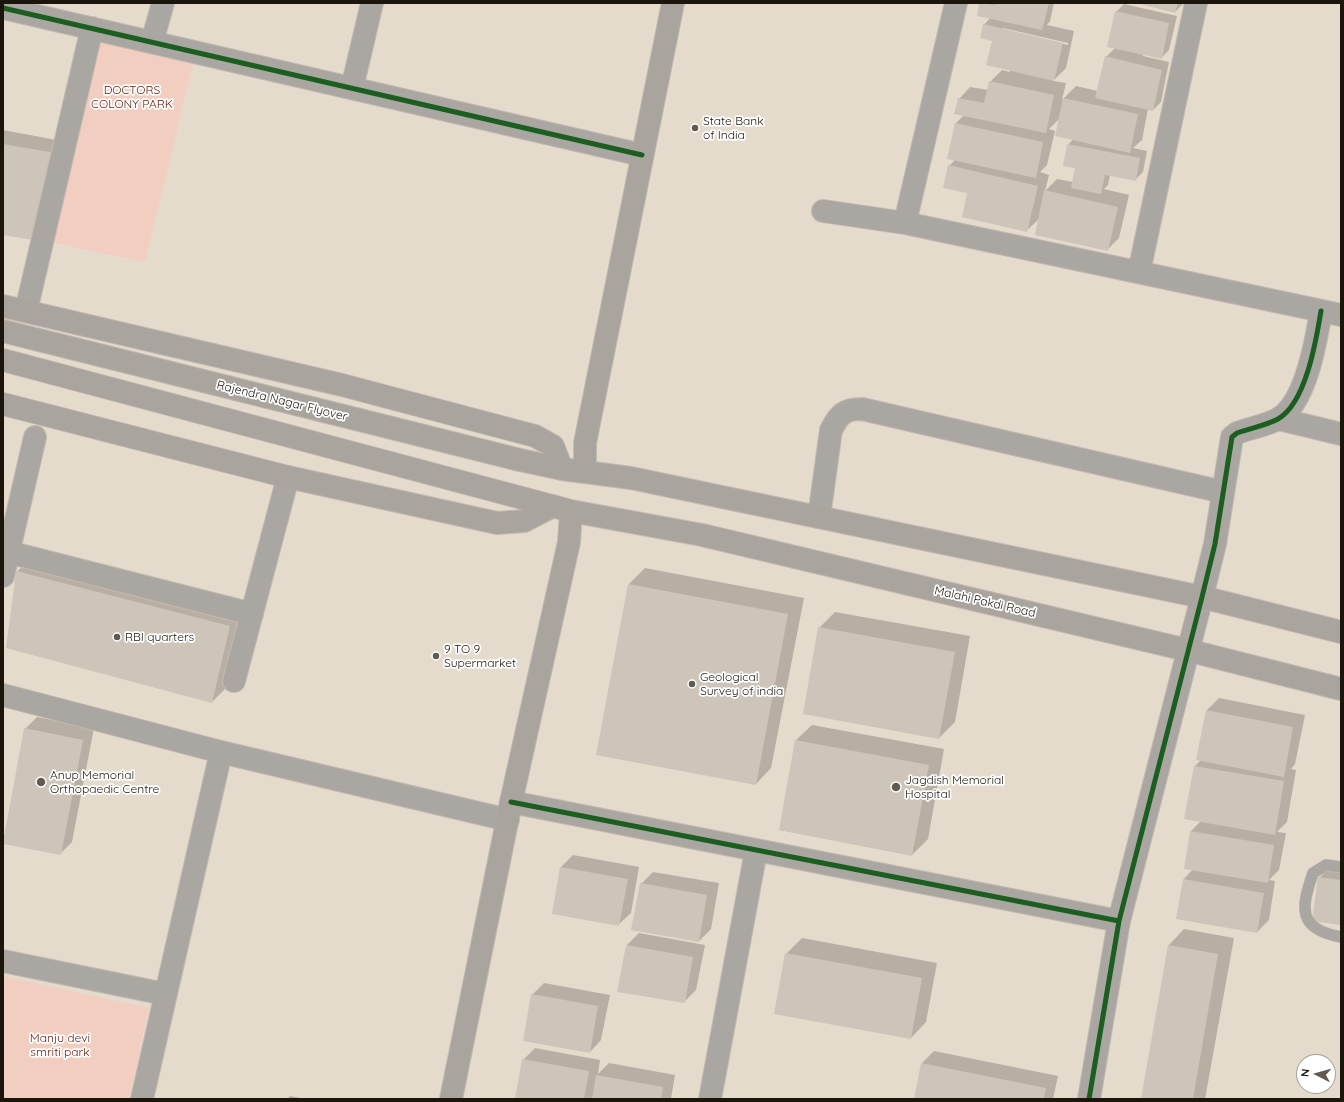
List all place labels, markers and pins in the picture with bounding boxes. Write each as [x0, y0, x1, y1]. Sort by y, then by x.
place label: State Bank of India [703, 114, 764, 142]
marker: State Bank of India [690, 123, 700, 133]
place label: RBI quarters [125, 630, 194, 644]
marker: RBI quarters [112, 632, 122, 642]
place label: 9 TO 9 Supermarket [444, 642, 516, 670]
marker: 9 TO 9 Supermarket [431, 651, 441, 661]
place label: Geological Survey of india [700, 670, 783, 698]
marker: Geological Survey of india [687, 679, 697, 689]
place label: Anup Memorial Orthopaedic Centre [50, 768, 159, 796]
place label: Jagdish Memorial Hospital [905, 773, 1004, 801]
marker: Anup Memorial Orthopaedic Centre [35, 776, 47, 788]
marker: Jagdish Memorial Hospital [890, 781, 902, 793]

